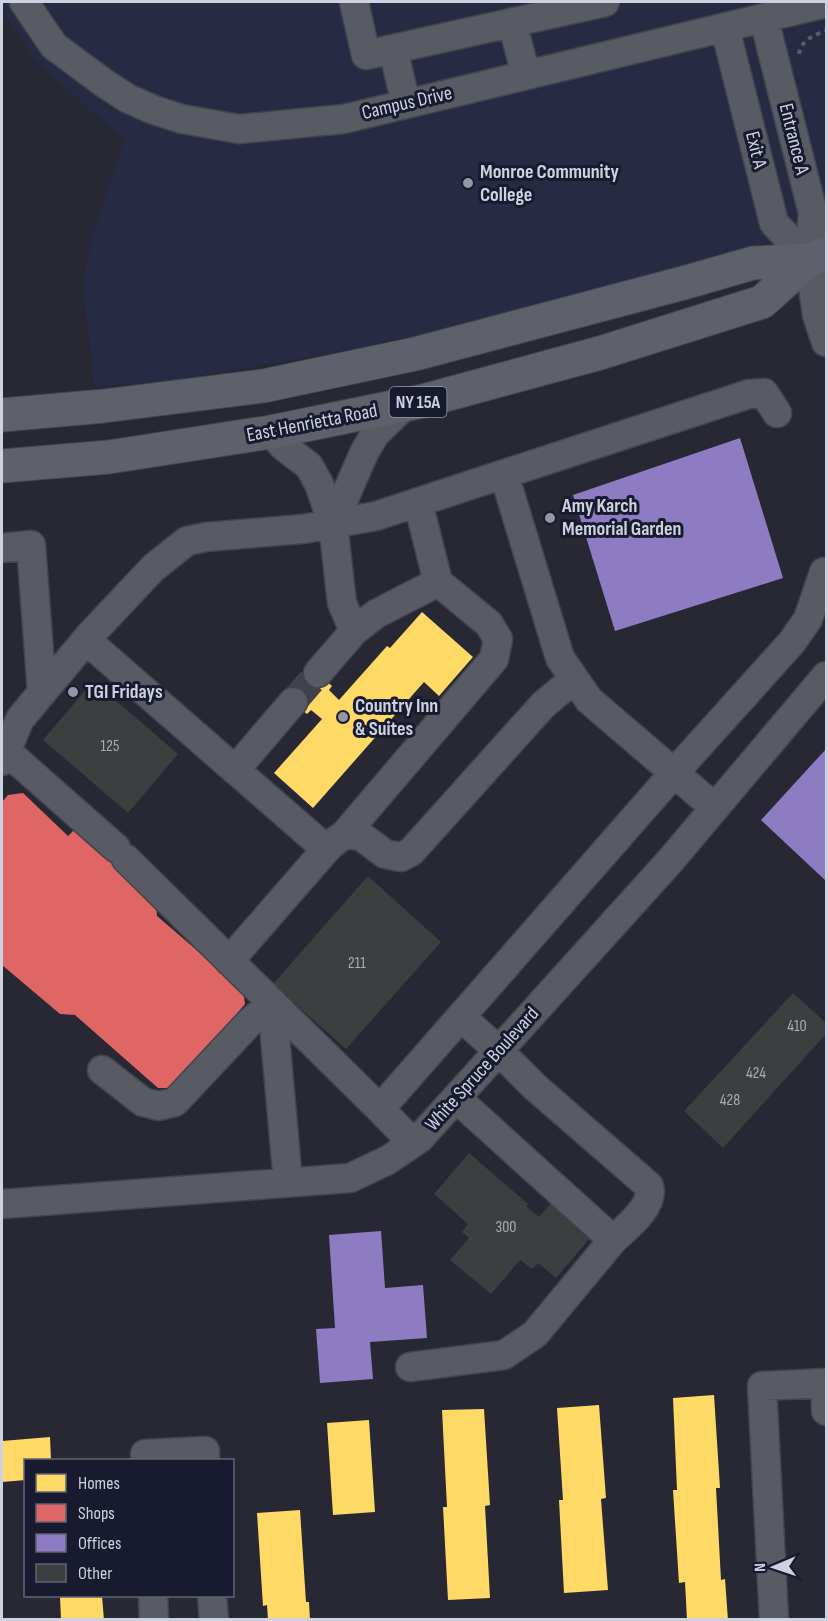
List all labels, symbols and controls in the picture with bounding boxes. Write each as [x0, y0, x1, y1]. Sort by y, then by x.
street label: Campus Drive [360, 81, 454, 125]
street label: Entrance A [774, 101, 815, 177]
street label: Exit A [740, 129, 772, 171]
place label: Monroe Community College [480, 160, 619, 207]
marker: Monroe Community College [461, 176, 475, 190]
road number: NY 15A [390, 387, 446, 417]
street label: East Henrietta Road [245, 399, 379, 447]
place label: Amy Karch Memorial Garden [561, 494, 681, 541]
marker: Amy Karch Memorial Garden [543, 511, 557, 525]
place label: TGI Fridays [85, 680, 163, 704]
marker: TGI Fridays [66, 685, 80, 699]
place label: Country Inn & Suites [355, 694, 438, 741]
marker: Country Inn & Suites [336, 710, 350, 724]
house number: 125 [101, 737, 119, 756]
house number: 211 [348, 954, 366, 973]
street label: White Spruce Boulevard [420, 1002, 544, 1136]
house number: 410 [787, 1017, 807, 1036]
house number: 424 [746, 1064, 766, 1083]
house number: 428 [720, 1091, 740, 1110]
house number: 300 [496, 1218, 516, 1237]
legend [24, 1459, 234, 1597]
text: Homes [78, 1473, 120, 1494]
text: Shops [78, 1503, 115, 1524]
text: Offices [78, 1533, 121, 1554]
north arrow [744, 1537, 804, 1597]
text: Other [78, 1563, 112, 1584]
text: N [751, 1563, 770, 1572]

